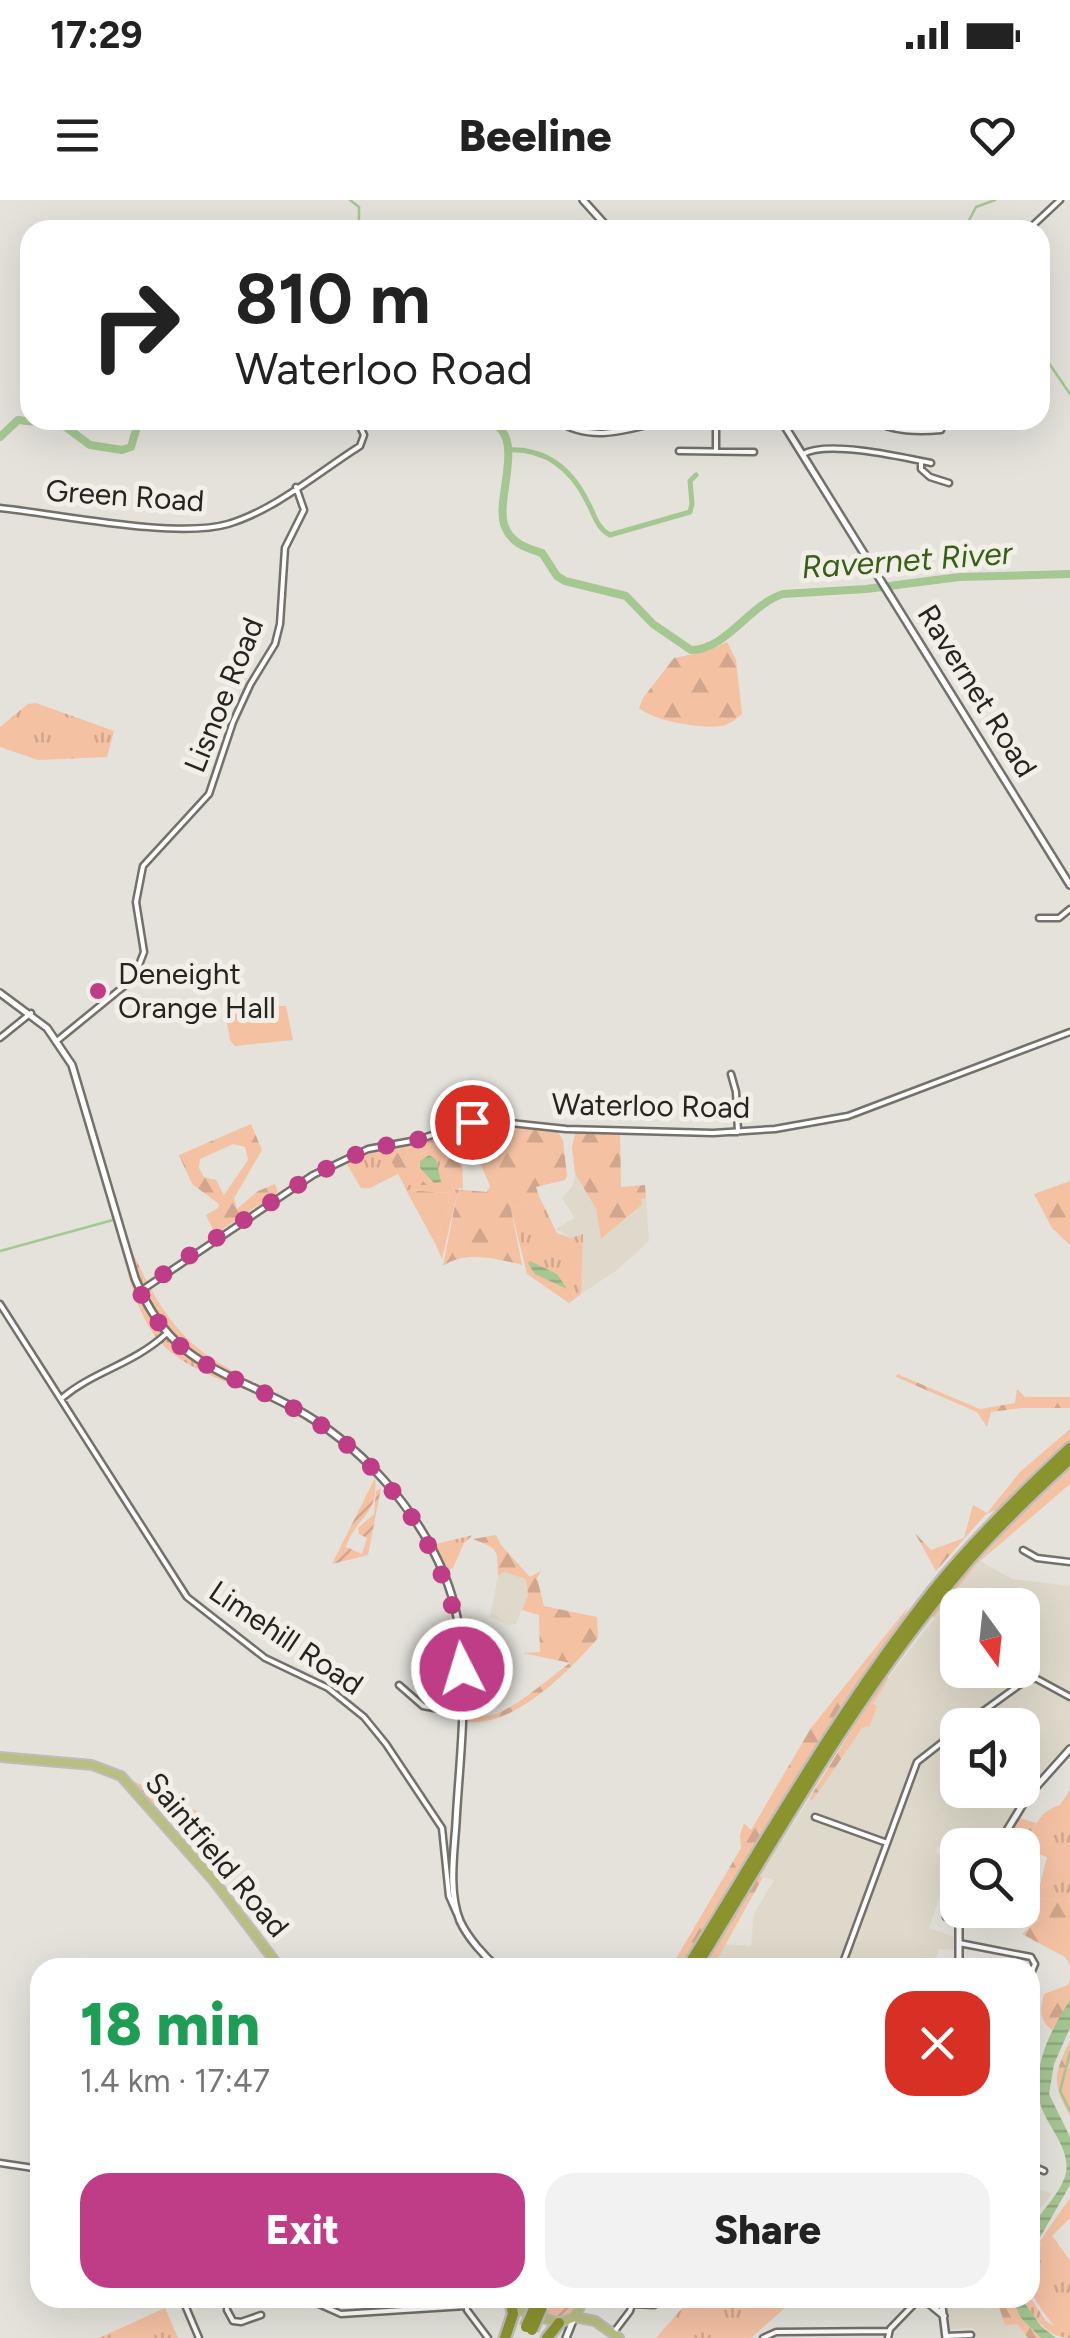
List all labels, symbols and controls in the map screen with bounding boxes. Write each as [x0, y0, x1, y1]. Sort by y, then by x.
text: 17:29 [50, 12, 143, 58]
icon: menu [50, 108, 105, 163]
text: Beeline [458, 108, 612, 162]
icon: heart [965, 108, 1020, 163]
text: 810 m [235, 256, 430, 341]
icon: right [70, 260, 200, 390]
text: Waterloo Road [235, 341, 533, 395]
street label: Green Road [44, 472, 206, 519]
water label: Ravernet River [800, 534, 1015, 586]
street label: Ravernet Road [910, 598, 1045, 784]
street label: Lisnoe Road [176, 612, 271, 778]
place label: Deneight Orange Hall [118, 955, 276, 1026]
marker: Deneight Orange Hall [87, 980, 109, 1002]
pin [430, 1080, 515, 1165]
street label: Waterloo Road [551, 1085, 751, 1126]
icon: arrive [445, 1095, 500, 1150]
street label: Limehill Road [202, 1573, 370, 1703]
north arrow [940, 1588, 1040, 1688]
map controls [940, 1588, 1040, 1928]
position arrow [410, 1617, 514, 1721]
button: sound [940, 1708, 1040, 1808]
street label: Saintfield Road [138, 1765, 297, 1945]
button: search [940, 1828, 1040, 1928]
text: 18 min [80, 1988, 260, 2060]
button: close [885, 1991, 990, 2096]
text: 1.4 km · 17:47 [80, 2062, 270, 2100]
button: Exit [80, 2173, 525, 2288]
button: Share [545, 2173, 990, 2288]

